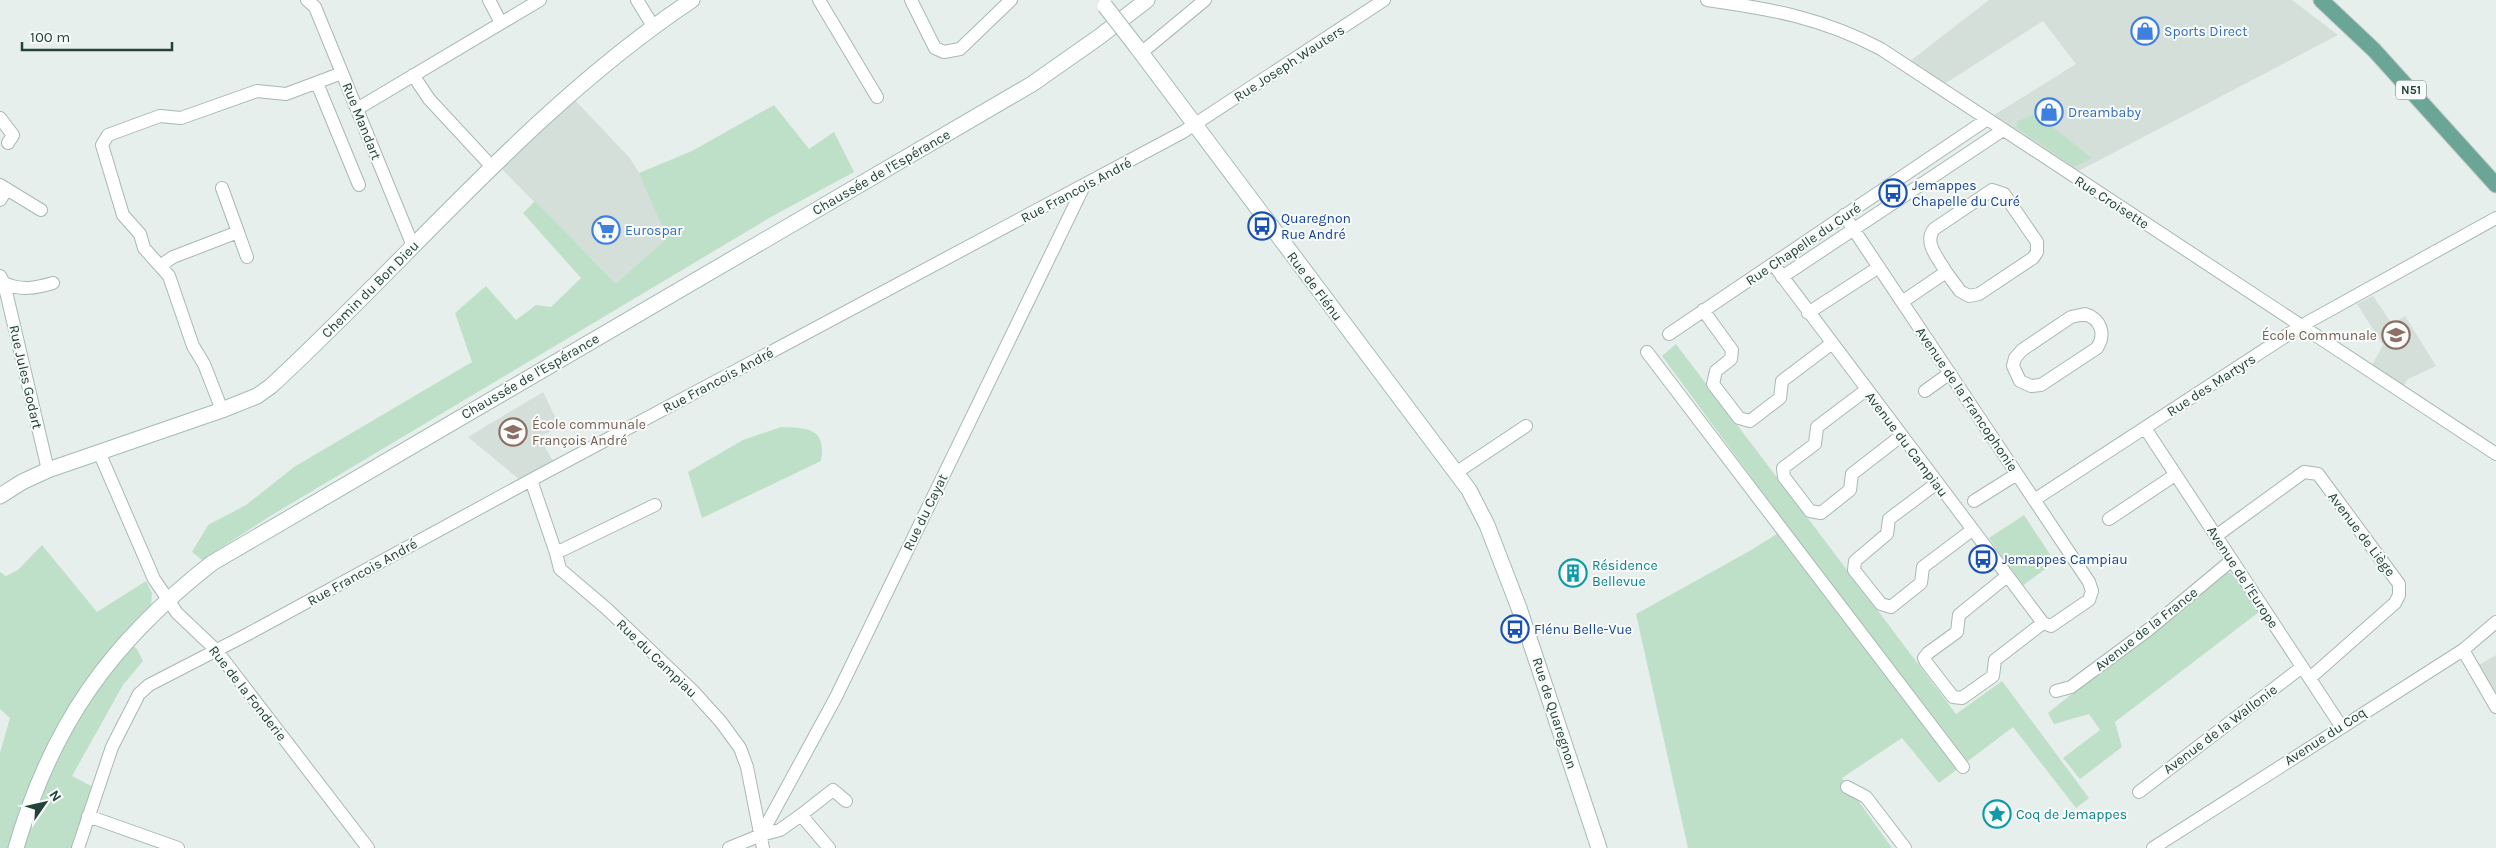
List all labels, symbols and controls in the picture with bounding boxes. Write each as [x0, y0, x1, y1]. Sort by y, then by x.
shop icon: Sports Direct [2130, 16, 2160, 46]
scale bar [22, 20, 172, 52]
street label: Rue Joseph Wauters [1231, 21, 1348, 106]
place label: Sports Direct [2164, 23, 2247, 40]
text: 100 m [30, 28, 70, 46]
street label: Rue Mandart [338, 80, 385, 162]
road number: N51 [2396, 80, 2426, 100]
shop icon: Dreambaby [2034, 97, 2064, 127]
place label: Dreambaby [2068, 104, 2142, 121]
street label: Chaussée de l'Espérance [809, 126, 953, 219]
street label: Rue Francois André [1018, 154, 1134, 227]
street label: Rue Croisette [2071, 172, 2152, 233]
place label: Jemappes Chapelle du Curé [1912, 177, 2020, 210]
bus stop icon: Jemappes Chapelle du Curé [1878, 178, 1908, 208]
street label: Rue Chapelle du Curé [1742, 199, 1864, 289]
place label: Quaregnon Rue André [1281, 210, 1351, 243]
bus stop icon: Quaregnon Rue André [1247, 211, 1277, 241]
supermarket icon: Eurospar [591, 215, 621, 245]
place label: Eurospar [625, 222, 683, 239]
street label: Chemin du Bon Dieu [318, 237, 423, 342]
street label: Rue de Flénu [1283, 249, 1346, 324]
school or university icon: École Communale [2381, 320, 2411, 350]
street label: Rue Jules Godart [5, 323, 46, 431]
street label: Avenue de la Francophonie [1912, 324, 2021, 475]
place label: École Communale [2262, 326, 2377, 344]
street label: Chaussée de l'Espérance [458, 330, 602, 423]
street label: Rue Francois André [660, 344, 776, 417]
street label: Rue des Martyrs [2164, 350, 2259, 420]
street label: Avenue du Campiau [1861, 388, 1952, 500]
place label: École communale François André [532, 415, 646, 449]
school or university icon: École communale François André [498, 417, 528, 447]
street label: Rue du Cayat [900, 471, 951, 553]
street label: Avenue de Liège [2324, 489, 2399, 580]
street label: Avenue de l'Europe [2203, 523, 2282, 632]
street label: Rue Francois André [304, 535, 420, 610]
bus stop icon: Jemappes Campiau [1968, 544, 1998, 574]
place label: Jemappes Campiau [2002, 551, 2128, 568]
place label: Résidence Bellevue [1592, 557, 1658, 590]
building icon: Résidence Bellevue [1558, 558, 1588, 588]
street label: Avenue de la France [2091, 584, 2201, 675]
bus stop icon: Flénu Belle-Vue [1500, 614, 1530, 644]
street label: Rue du Campiau [613, 616, 701, 701]
place label: Flénu Belle-Vue [1534, 621, 1632, 638]
street label: Rue de la Fonderie [205, 642, 290, 744]
street label: Rue de Quaregnon [1528, 655, 1581, 771]
street label: Avenue de la Wallonie [2160, 681, 2281, 778]
street label: Avenue du Coq [2281, 704, 2369, 769]
north arrow [20, 778, 70, 828]
text: N [46, 787, 65, 805]
place icon: Coq de Jemappes [1982, 799, 2012, 829]
place label: Coq de Jemappes [2016, 806, 2127, 823]

